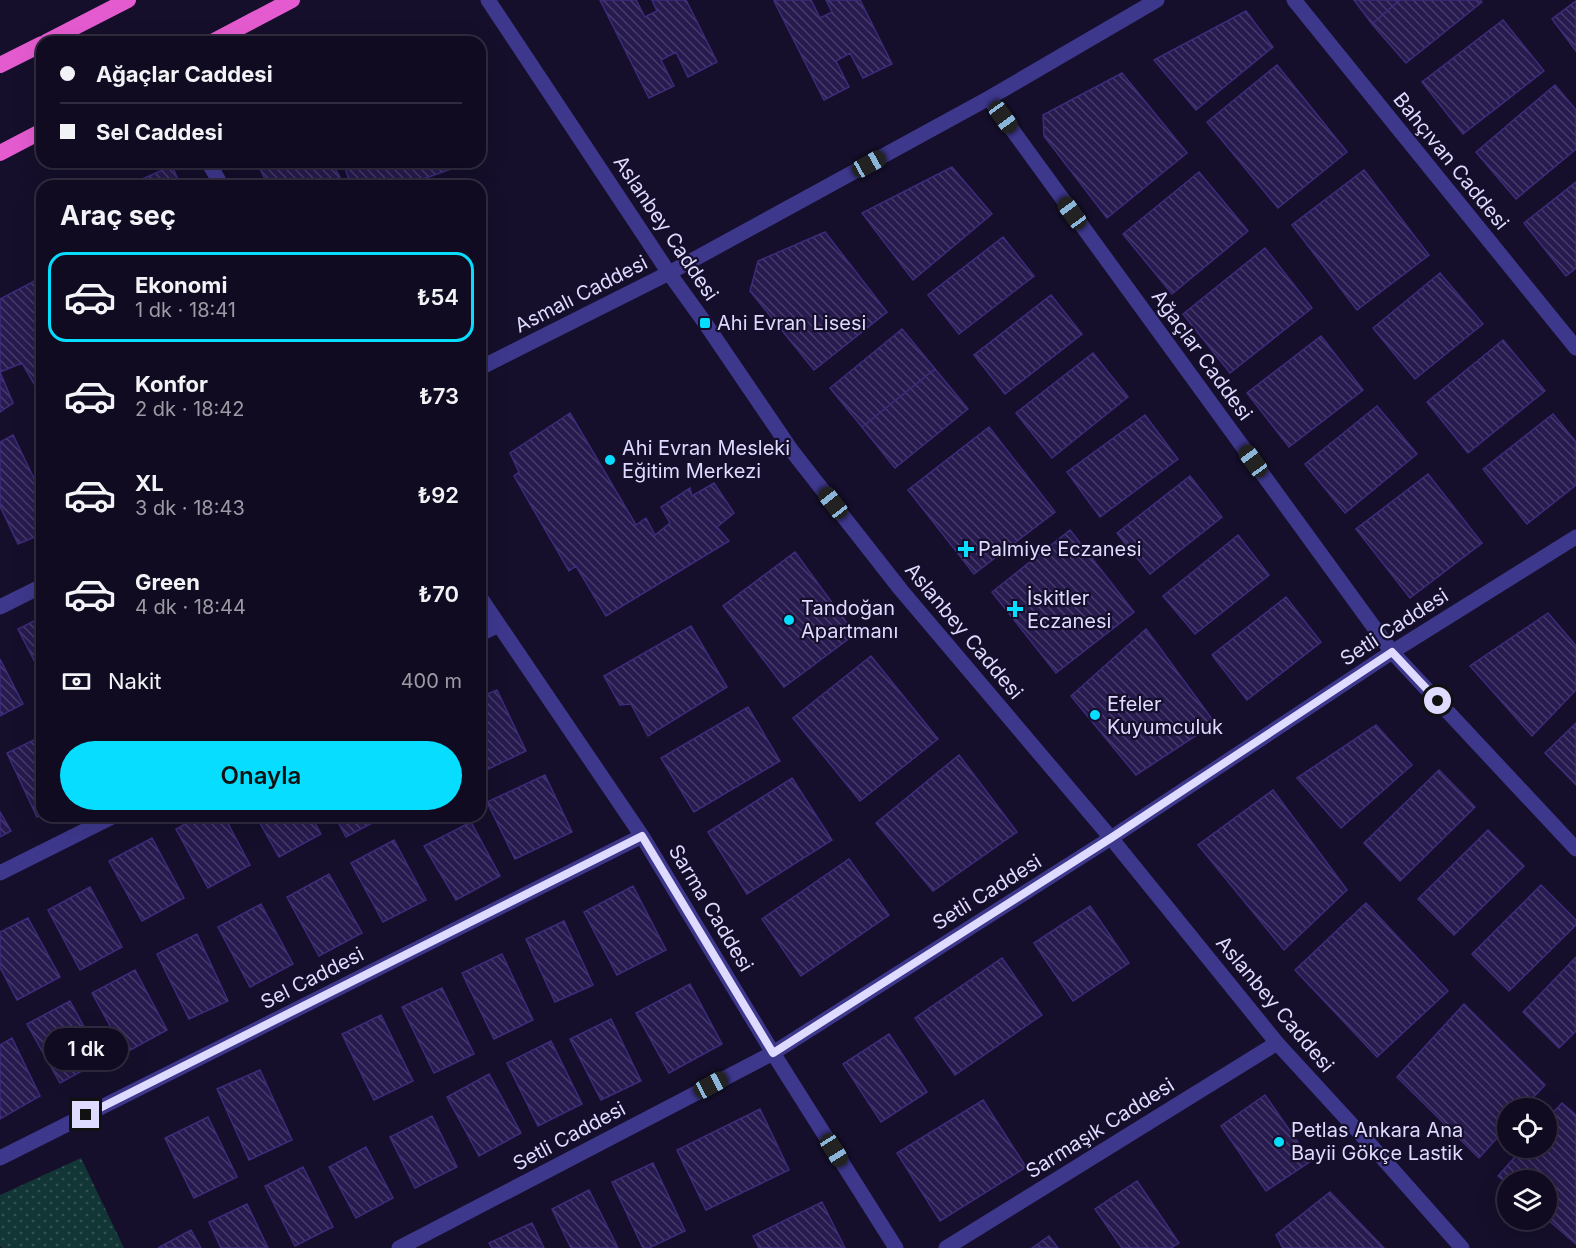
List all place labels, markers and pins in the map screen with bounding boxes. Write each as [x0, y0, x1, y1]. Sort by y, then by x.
place label: Ahi Evran Lisesi [717, 311, 866, 335]
marker: Ahi Evran Lisesi [698, 316, 712, 330]
place label: Ahi Evran Mesleki Eğitim Merkezi [622, 436, 790, 483]
marker: Ahi Evran Mesleki Eğitim Merkezi [603, 453, 617, 467]
place label: Palmiye Eczanesi [978, 537, 1142, 561]
marker: Palmiye Eczanesi [959, 542, 973, 556]
place label: İskitler Eczanesi [1027, 585, 1111, 633]
place label: Tandoğan Apartmanı [801, 596, 898, 643]
marker: İskitler Eczanesi [1008, 602, 1022, 616]
marker: Tandoğan Apartmanı [782, 613, 796, 627]
place label: Efeler Kuyumculuk [1107, 692, 1223, 739]
marker: Efeler Kuyumculuk [1088, 708, 1102, 722]
place label: Petlas Ankara Ana Bayii Gökçe Lastik [1291, 1118, 1463, 1165]
marker: Petlas Ankara Ana Bayii Gökçe Lastik [1272, 1135, 1286, 1149]

